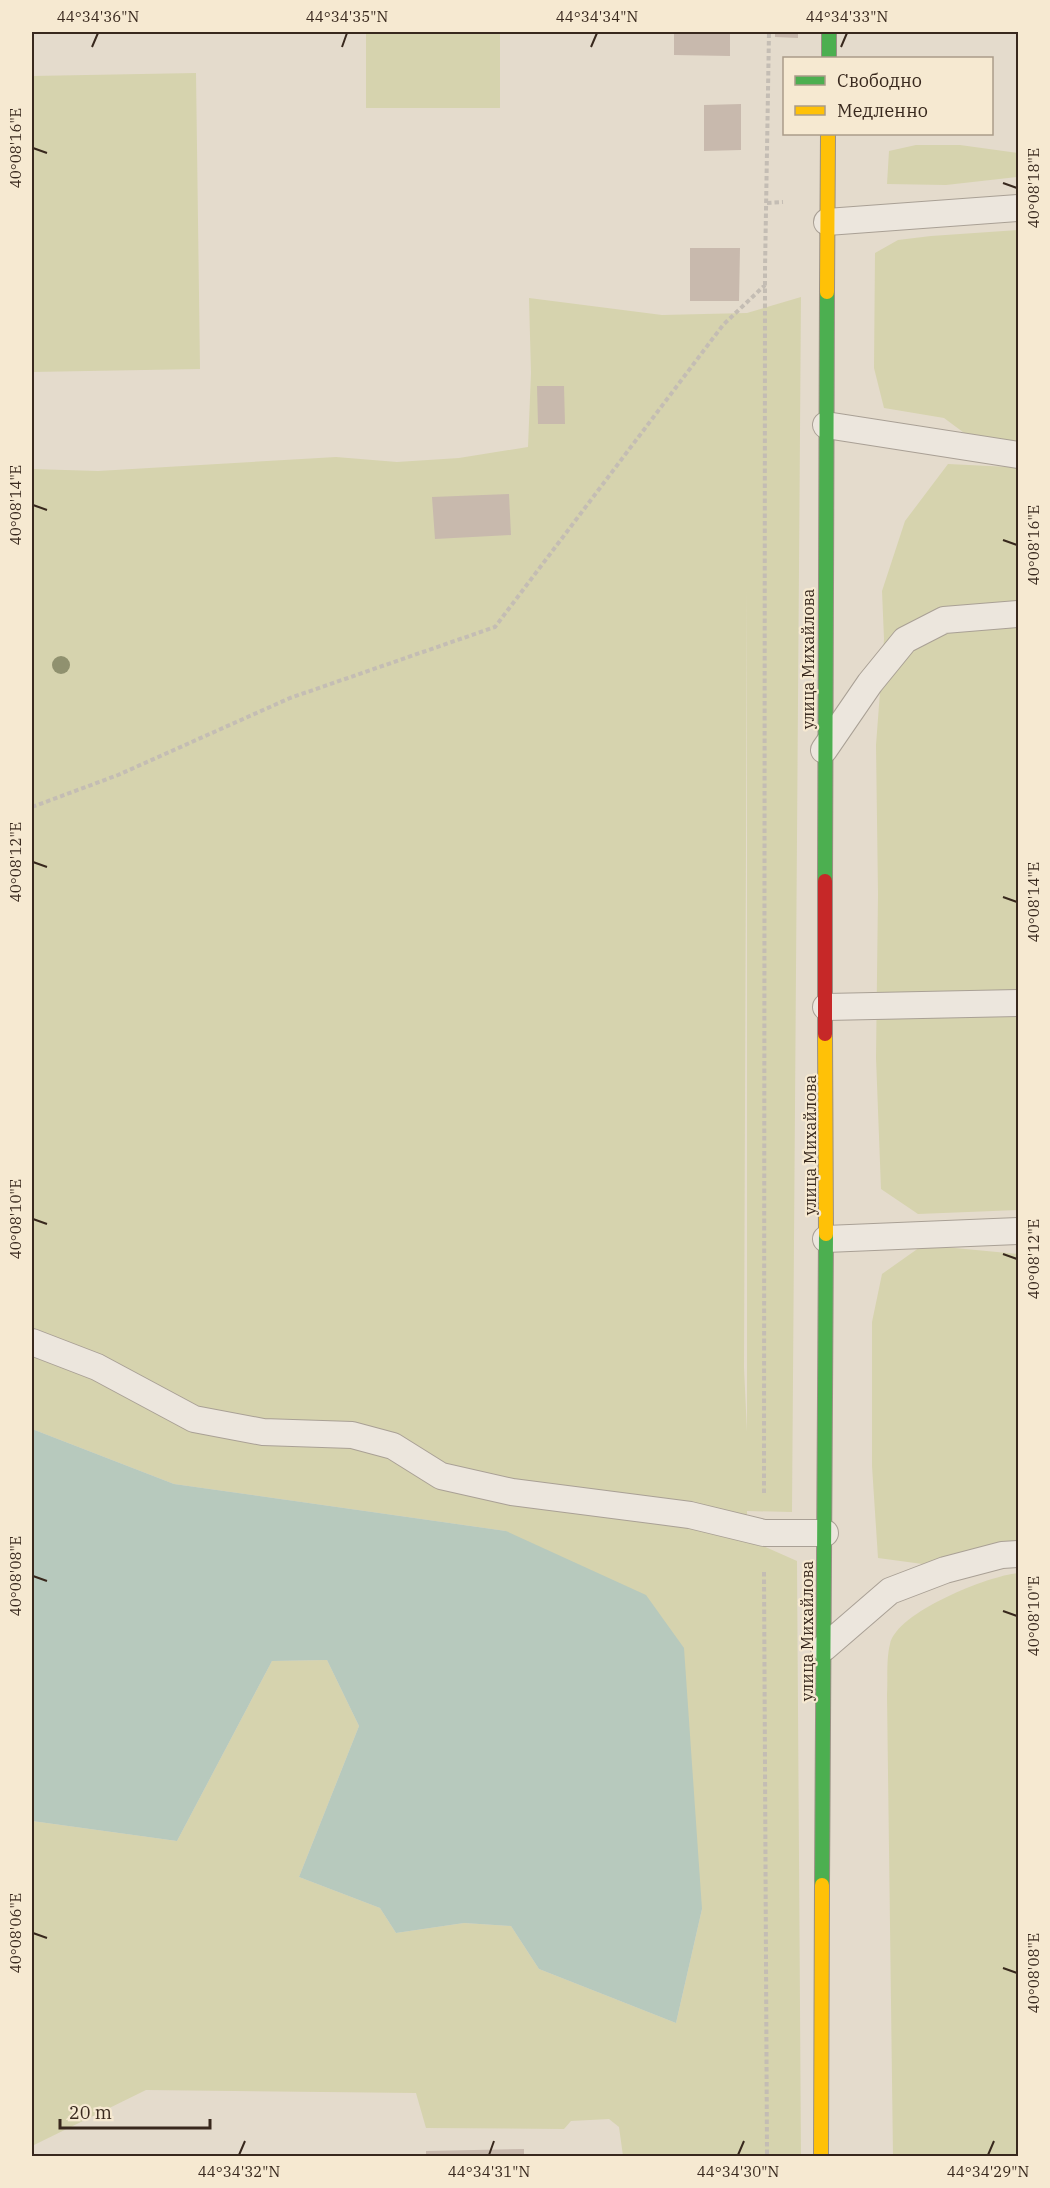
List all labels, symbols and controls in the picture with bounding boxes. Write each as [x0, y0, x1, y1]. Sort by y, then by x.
text: 44°34'36"N [57, 7, 139, 26]
text: 44°34'35"N [306, 7, 388, 26]
text: 44°34'34"N [556, 7, 638, 26]
text: 44°34'33"N [806, 7, 888, 26]
legend [783, 57, 993, 135]
text: Свободно [837, 69, 922, 92]
text: Медленно [837, 99, 928, 122]
text: 40°08'16"E [6, 108, 25, 188]
text: 40°08'18"E [1024, 148, 1043, 228]
text: 40°08'14"E [6, 465, 25, 545]
text: 40°08'16"E [1024, 505, 1043, 585]
street label: улица Михайлова [798, 589, 818, 729]
text: 40°08'12"E [6, 822, 25, 902]
text: 40°08'14"E [1024, 862, 1043, 942]
street label: улица Михайлова [800, 1075, 820, 1215]
text: 40°08'10"E [6, 1179, 25, 1259]
text: 40°08'12"E [1024, 1219, 1043, 1299]
text: 40°08'08"E [6, 1536, 25, 1616]
street label: улица Михайлова [797, 1561, 817, 1701]
text: 40°08'10"E [1024, 1576, 1043, 1656]
text: 40°08'06"E [6, 1893, 25, 1973]
text: 40°08'08"E [1024, 1933, 1043, 2013]
scale bar [60, 2092, 210, 2130]
text: 20 m [69, 2101, 112, 2124]
text: 44°34'32"N [198, 2162, 280, 2181]
text: 44°34'31"N [448, 2162, 530, 2181]
text: 44°34'30"N [697, 2162, 779, 2181]
text: 44°34'29"N [947, 2162, 1029, 2181]

